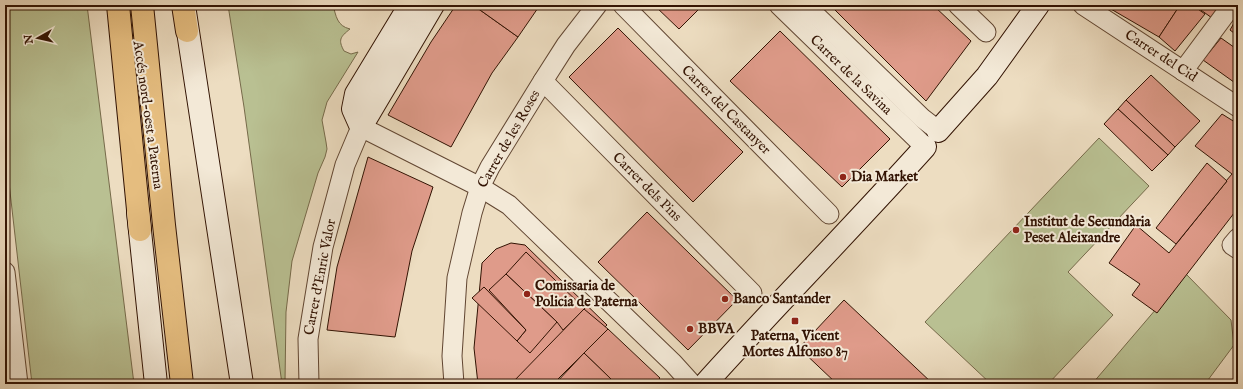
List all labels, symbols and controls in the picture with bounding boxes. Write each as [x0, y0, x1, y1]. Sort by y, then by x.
north arrow [18, 18, 58, 58]
street label: Carrer del Cid [1121, 26, 1201, 86]
street label: Carrer de la Savina [806, 31, 897, 119]
text: N [21, 33, 37, 46]
street label: Accés nord-oest a Paterna [129, 39, 167, 191]
street label: Carrer del Castanyer [677, 61, 775, 159]
street label: Carrer de les Roses [474, 87, 544, 191]
street label: Carrer dels Pins [609, 149, 686, 226]
place label: Dia Market [851, 168, 918, 186]
marker: Dia Market [838, 172, 848, 182]
place label: Institut de Secundària Peset Aleixandre [1024, 213, 1152, 247]
street label: Carrer d'Enric Valor [300, 217, 340, 337]
marker: Institut de Secundària Peset Aleixandre [1011, 225, 1021, 235]
place label: Comissaria de Policia de Paterna [535, 277, 639, 311]
marker: Comissaria de Policia de Paterna [522, 289, 532, 299]
place label: Banco Santander [733, 290, 831, 308]
marker: Banco Santander [720, 294, 730, 304]
marker: Paterna, Vicent Mortes Alfonso 87 [790, 316, 800, 326]
place label: BBVA [698, 320, 736, 338]
marker: BBVA [685, 324, 695, 334]
place label: Paterna, Vicent Mortes Alfonso 87 [742, 327, 848, 361]

